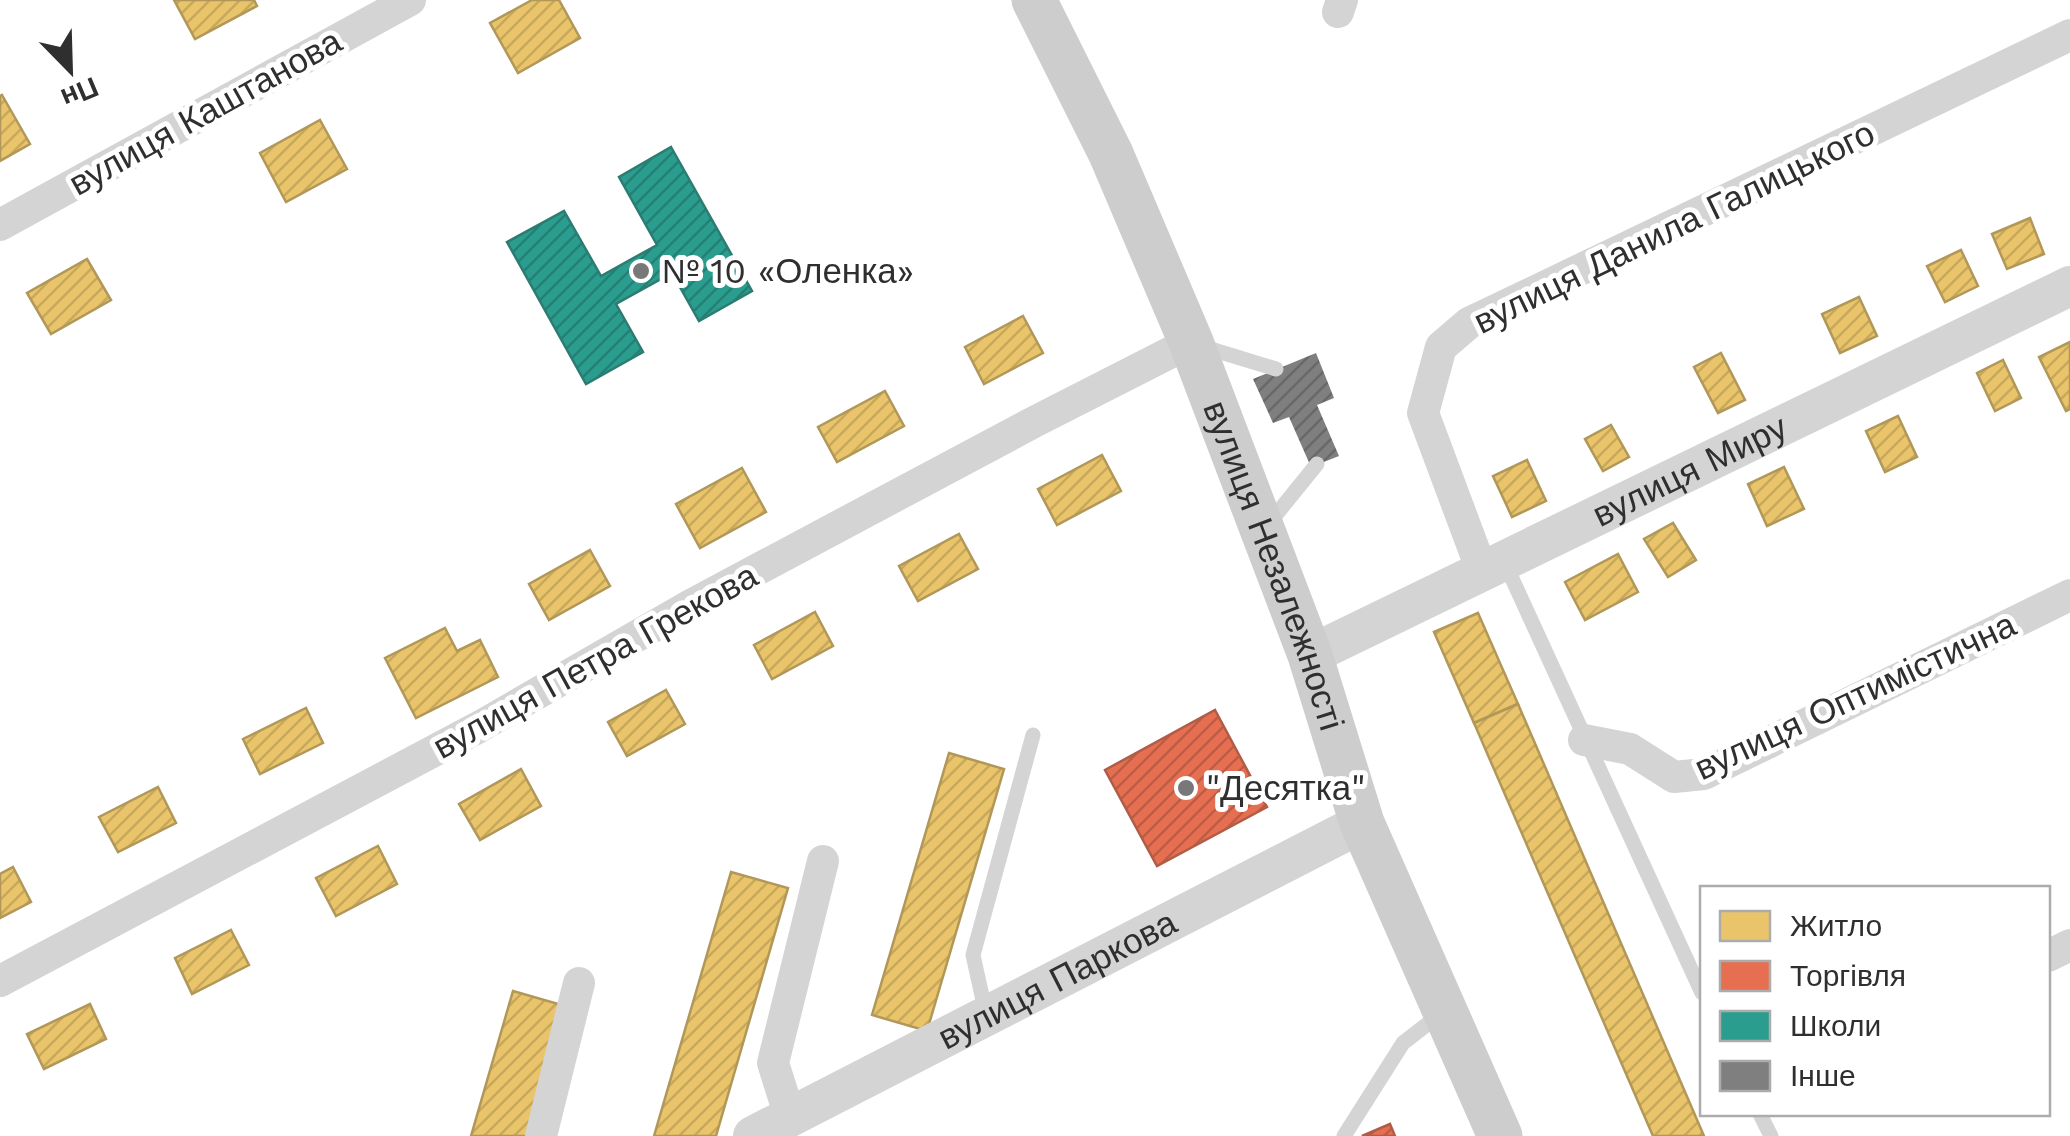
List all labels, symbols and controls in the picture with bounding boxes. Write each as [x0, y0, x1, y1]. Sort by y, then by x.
street label: вулиця Каштанова [61, 19, 349, 204]
north arrow [20, 20, 120, 120]
text: Пн [56, 70, 103, 115]
street label: вулиця Данила Галицького [1467, 112, 1881, 342]
place label: № 10 «Оленка» [661, 250, 914, 292]
marker: № 10 «Оленка» [630, 260, 652, 282]
street label: вулиця Незалежності [1194, 395, 1353, 735]
street label: вулиця Миру [1586, 406, 1794, 536]
street label: вулиця Петра Грекова [425, 554, 765, 768]
street label: вулиця Оптимістична [1688, 603, 2023, 789]
place label: "Десятка" [1206, 767, 1365, 809]
marker: "Десятка" [1175, 777, 1197, 799]
legend [1700, 886, 2050, 1116]
street label: вулиця Паркова [931, 901, 1184, 1058]
text: Житло [1790, 908, 1882, 943]
text: Торгівля [1790, 958, 1906, 993]
text: Школи [1790, 1008, 1881, 1043]
text: Інше [1790, 1058, 1856, 1093]

